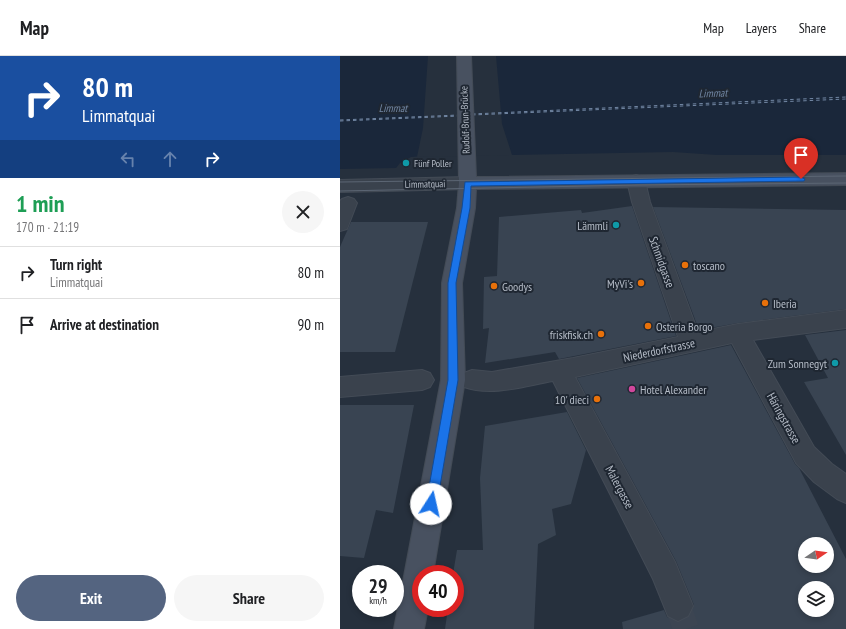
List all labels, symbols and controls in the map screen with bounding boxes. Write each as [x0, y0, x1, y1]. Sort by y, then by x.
text: Map [20, 16, 49, 40]
text: Map [703, 19, 724, 37]
text: Layers [746, 19, 777, 37]
text: Share [799, 19, 826, 37]
text: 80 m [82, 68, 133, 105]
icon: right [16, 72, 68, 124]
water label: Limmat [698, 85, 730, 100]
street label: Rudolf-Brun-Brücke [457, 86, 473, 154]
water label: Limmat [379, 101, 409, 115]
text: Limmatquai [82, 104, 156, 127]
pin [784, 138, 818, 179]
icon: arrive [790, 144, 812, 166]
icon: left [117, 148, 139, 170]
icon: ahead [159, 148, 181, 170]
icon: right [201, 148, 223, 170]
place label: Fünf Poller [414, 157, 452, 170]
marker: Fünf Poller [401, 158, 411, 168]
street label: Limmatquai [404, 177, 446, 191]
text: 1 min [16, 188, 64, 219]
button: close [282, 191, 324, 233]
place label: Lämmli [577, 218, 608, 233]
text: 170 m · 21:19 [16, 219, 79, 236]
marker: Lämmli [611, 220, 621, 230]
street label: Schmidgasse [646, 234, 678, 290]
text: Turn right [50, 255, 102, 274]
place label: toscano [693, 258, 725, 273]
marker: toscano [680, 260, 690, 270]
icon: right [16, 262, 38, 284]
text: 80 m [298, 263, 324, 282]
text: Limmatquai [50, 274, 103, 291]
place label: MyVi's [607, 276, 633, 291]
marker: MyVi's [636, 278, 646, 288]
place label: Goodys [502, 279, 532, 294]
marker: Goodys [489, 281, 499, 291]
place label: Iberia [773, 296, 797, 311]
marker: Iberia [760, 298, 770, 308]
icon: arrive [16, 314, 38, 336]
text: Arrive at destination [50, 315, 159, 334]
text: 90 m [298, 315, 324, 334]
place label: Osteria Borgo [656, 319, 713, 334]
marker: Osteria Borgo [643, 321, 653, 331]
place label: friskfisk.ch [550, 327, 593, 342]
marker: friskfisk.ch [596, 329, 606, 339]
street label: Niederdorfstrasse [622, 335, 696, 365]
place label: Zum Sonnegyt [768, 356, 828, 371]
marker: Zum Sonnegyt [830, 358, 840, 368]
place label: Hotel Alexander [640, 382, 707, 397]
marker: Hotel Alexander [627, 384, 637, 394]
street label: Häringstrasse [764, 390, 804, 446]
place label: 10' dieci [555, 392, 589, 407]
marker: 10' dieci [592, 394, 602, 404]
street label: Malergasse [602, 463, 638, 511]
position arrow [410, 483, 452, 525]
north arrow [798, 537, 834, 573]
map controls [798, 537, 834, 617]
speed limit sign: 40 [412, 565, 464, 617]
text: 29 [368, 573, 388, 599]
button: Exit [16, 575, 166, 621]
button: Share [174, 575, 324, 621]
button: layers [798, 581, 834, 617]
text: km/h [369, 594, 387, 607]

